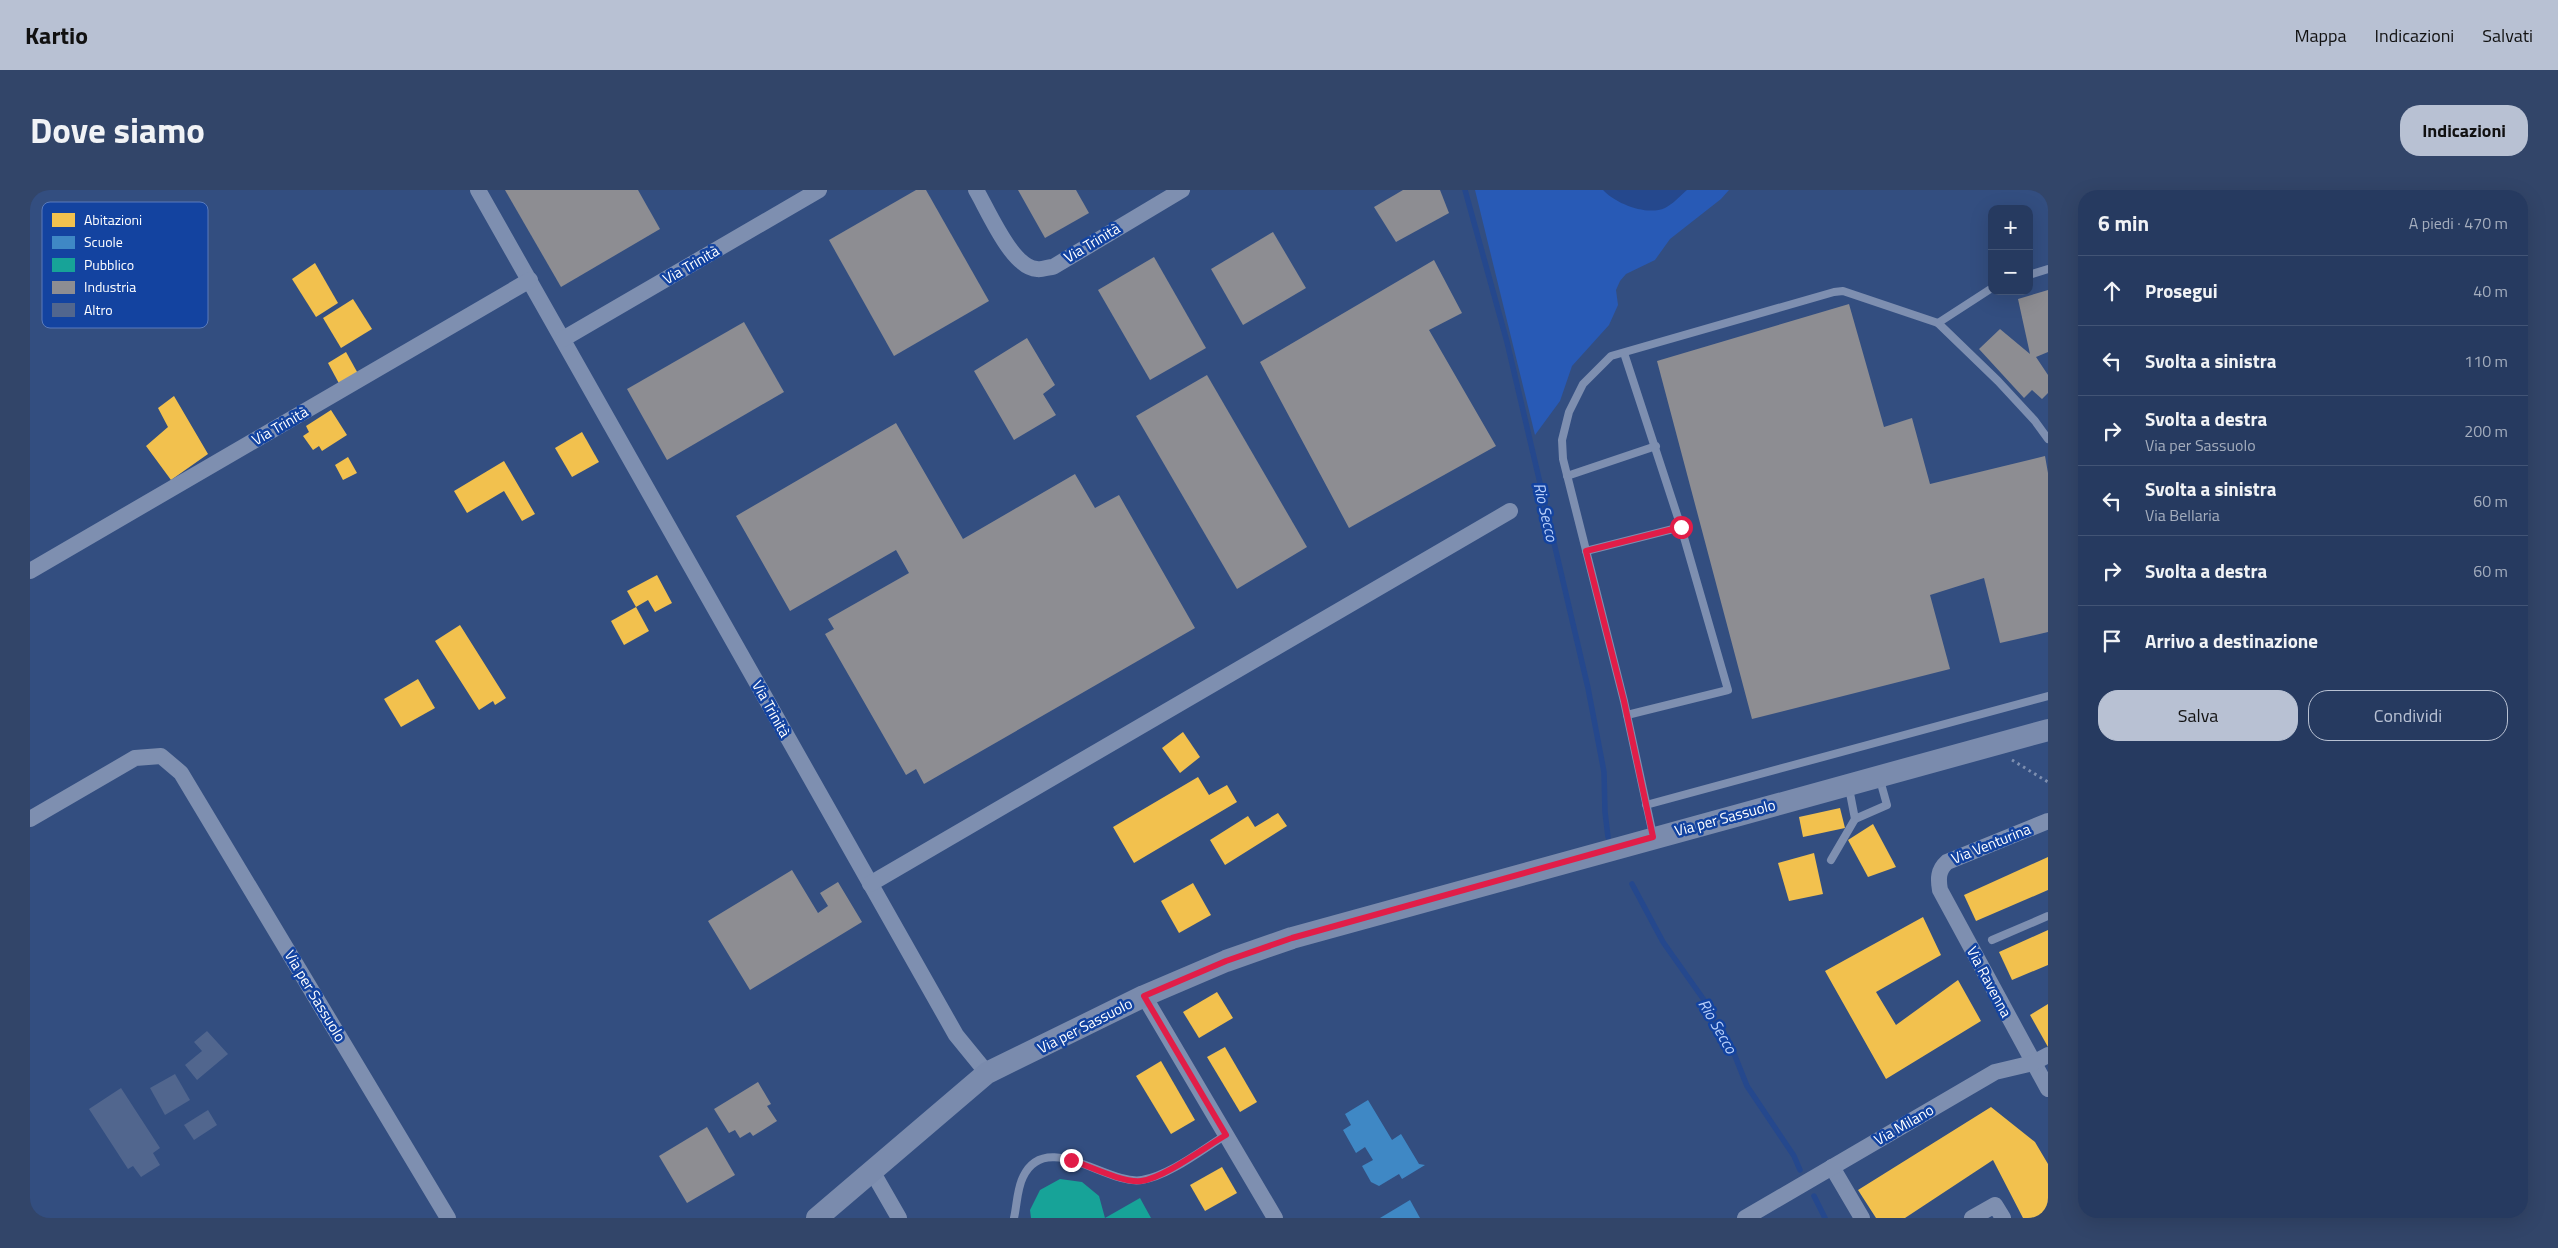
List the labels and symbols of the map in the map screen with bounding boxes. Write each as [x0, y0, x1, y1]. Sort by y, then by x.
legend [42, 202, 208, 328]
text: Abitazioni [84, 209, 142, 230]
street label: Via Trinità [1059, 216, 1125, 268]
text: Scuole [84, 231, 123, 252]
street label: Via Trinità [658, 239, 724, 290]
text: Pubblico [84, 254, 134, 275]
text: Industria [84, 276, 136, 297]
text: Altro [84, 299, 113, 320]
street label: Via Trinità [247, 400, 313, 451]
water label: Rio Secco [1528, 480, 1565, 545]
route start [1670, 516, 1693, 539]
street label: Via Trinità [746, 676, 797, 742]
street label: Via per Sassuolo [1672, 793, 1778, 842]
street label: Via Venturina [1948, 817, 2034, 870]
street label: Via Ravenna [1961, 942, 2018, 1022]
street label: Via per Sassuolo [279, 945, 352, 1046]
street label: Via per Sassuolo [1033, 992, 1136, 1059]
water label: Rio Secco [1693, 994, 1744, 1059]
street label: Via Milano [1870, 1098, 1938, 1151]
route end [1060, 1149, 1083, 1172]

